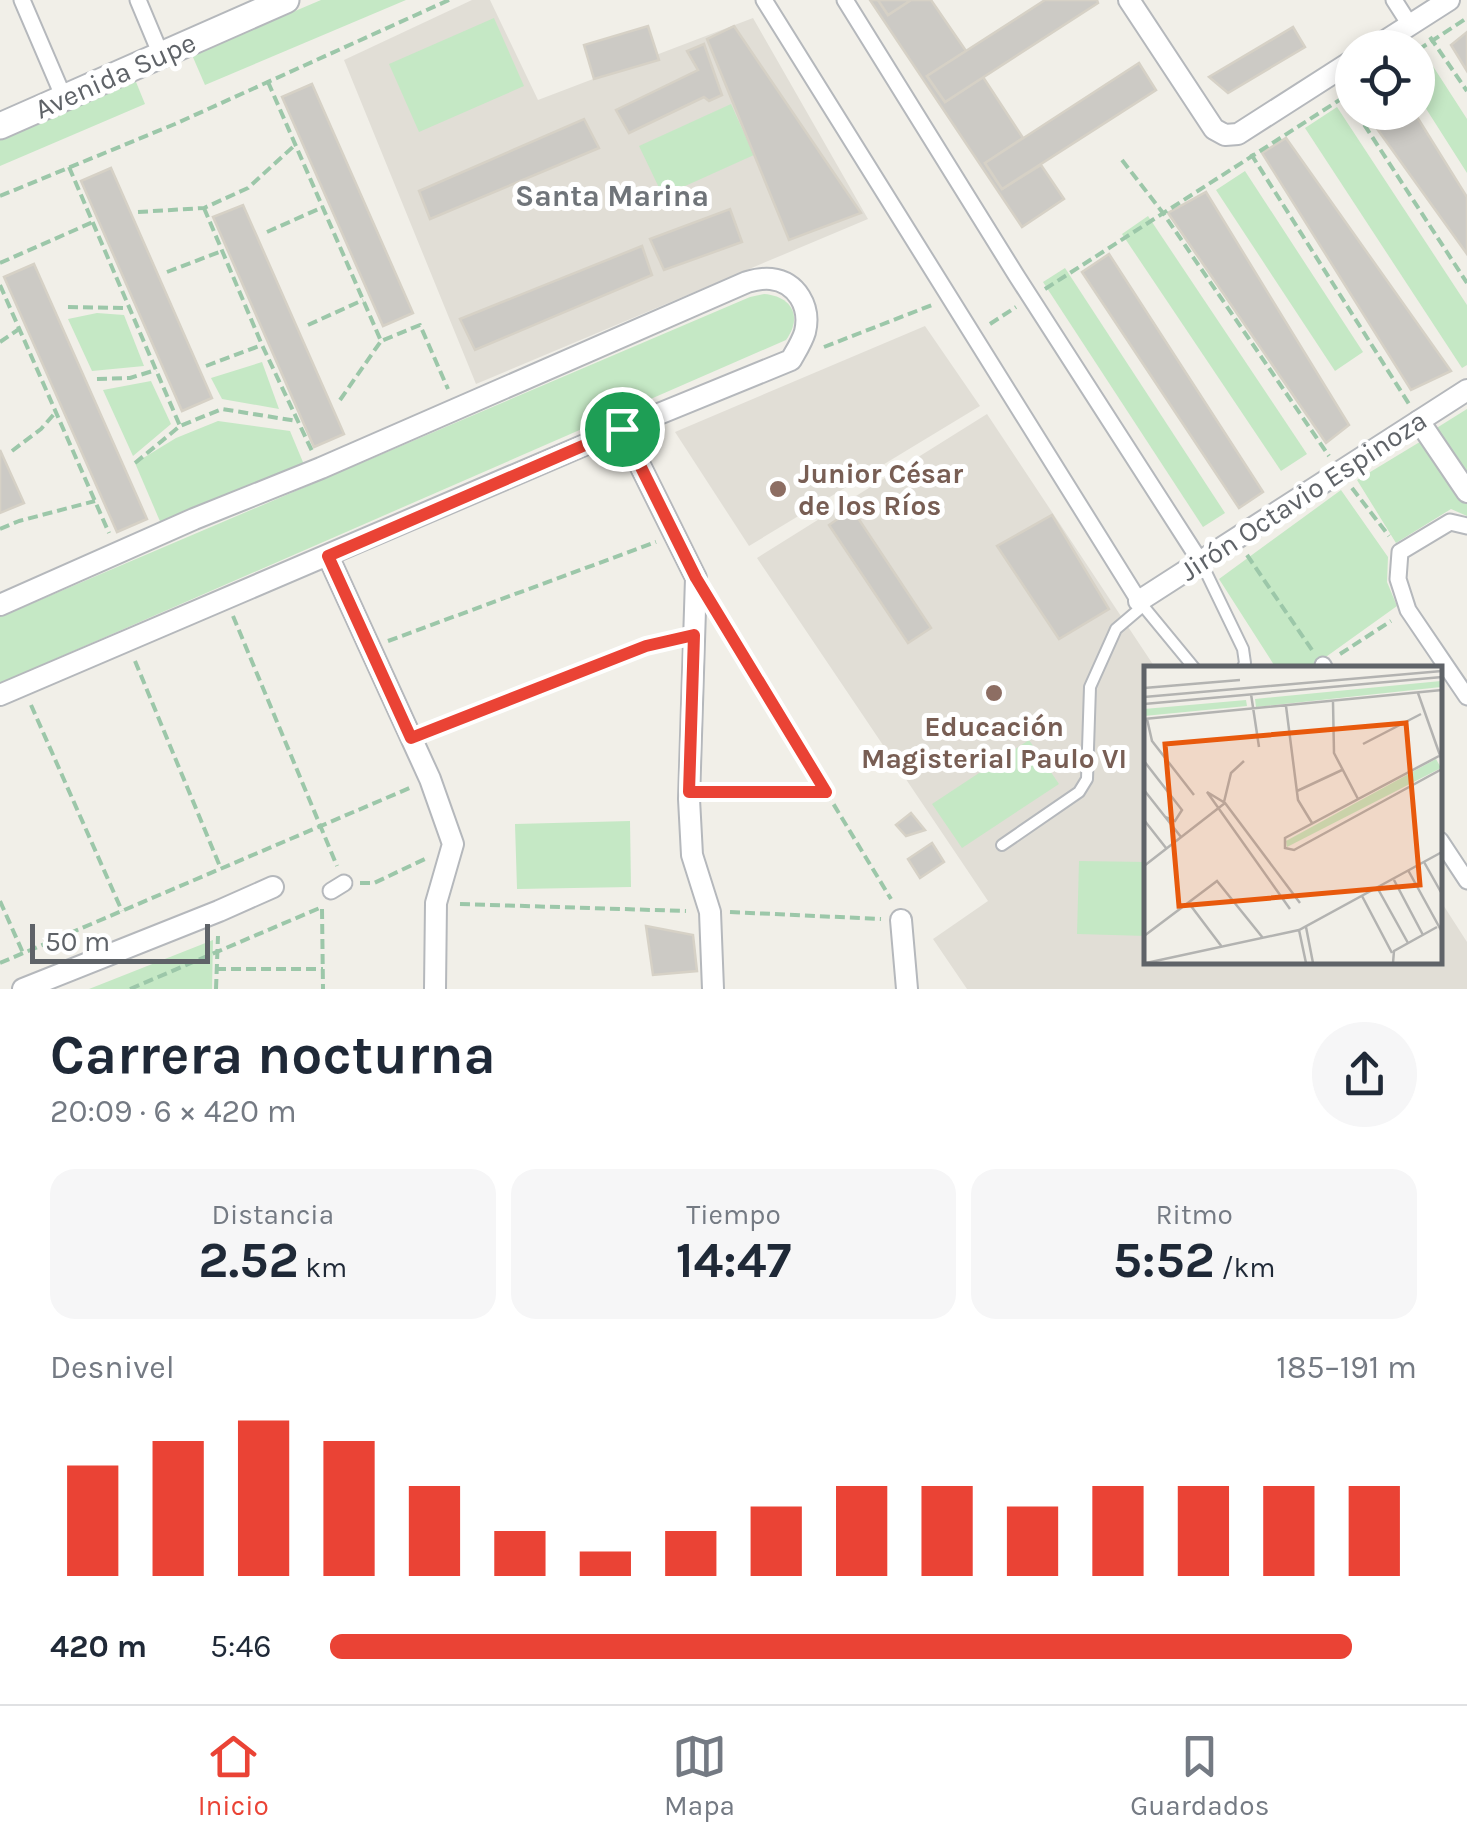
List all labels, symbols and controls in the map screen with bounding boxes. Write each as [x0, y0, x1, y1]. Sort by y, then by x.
street label: Avenida Supe [30, 25, 201, 126]
map controls [1335, 30, 1435, 130]
button: locate [1335, 30, 1435, 130]
district label: Santa Marina [515, 178, 709, 214]
pin [580, 387, 665, 472]
icon: arrive [595, 402, 650, 457]
street label: Jirón Octavio Espinoza [1174, 403, 1433, 588]
place label: Junior César de los Ríos [798, 457, 963, 522]
marker: Junior César de los Ríos [767, 478, 789, 500]
inset map [1144, 666, 1442, 964]
marker: Educación Magisterial Paulo VI [983, 682, 1005, 704]
place label: Educación Magisterial Paulo VI [861, 710, 1127, 775]
scale bar [30, 919, 210, 964]
text: 50 m [45, 925, 110, 958]
button: share [1312, 1022, 1417, 1127]
text: Carrera nocturna [50, 1023, 496, 1087]
text: 20:09 · 6 × 420 m [50, 1093, 297, 1130]
text: Distancia [212, 1198, 334, 1231]
text: Tiempo [686, 1198, 781, 1231]
text: Ritmo [1155, 1198, 1233, 1231]
text: 2.52 [198, 1231, 299, 1290]
text: 14:47 [676, 1231, 791, 1290]
text: 5:52 [1113, 1231, 1215, 1290]
text: km [299, 1251, 347, 1284]
text: /km [1215, 1251, 1275, 1284]
text: Desnivel [50, 1349, 175, 1386]
text: 185–191 m [1276, 1349, 1417, 1386]
text: 420 m [50, 1628, 147, 1665]
text: 5:46 [210, 1628, 272, 1665]
tab: Inicio [198, 1729, 269, 1822]
tab: Mapa [664, 1729, 735, 1822]
tab: Guardados [1130, 1729, 1269, 1822]

